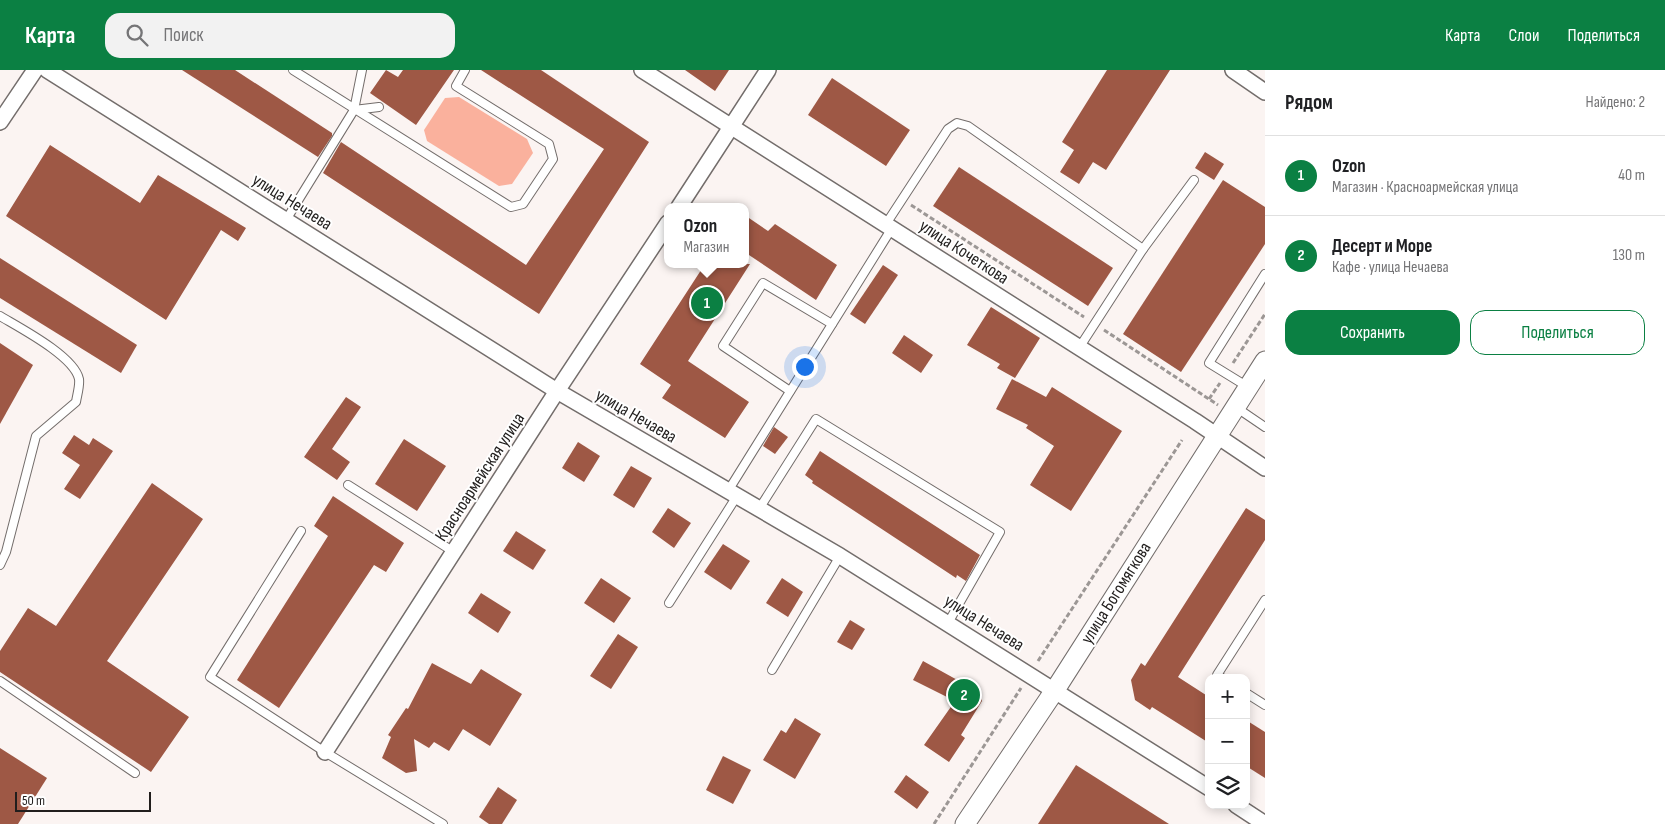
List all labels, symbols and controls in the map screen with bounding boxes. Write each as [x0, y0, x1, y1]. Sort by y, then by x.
search box [105, 13, 455, 58]
text: Карта [25, 21, 75, 50]
icon: search [123, 21, 151, 49]
text: Поиск [163, 24, 204, 47]
text: Карта [1445, 25, 1481, 46]
text: Слои [1509, 25, 1540, 46]
text: Поделиться [1568, 25, 1640, 46]
text: Рядом [1285, 90, 1333, 115]
text: Найдено: 2 [1586, 93, 1645, 112]
text: Ozon [1332, 155, 1366, 178]
text: 1 [1298, 166, 1304, 185]
text: 40 m [1618, 166, 1645, 185]
street label: улица Нечаева [248, 169, 336, 235]
text: Магазин · Красноармейская улица [1332, 178, 1519, 197]
popup [664, 203, 749, 268]
text: Ozon [684, 215, 717, 238]
street label: улица Кочеткова [915, 215, 1013, 289]
text: Десерт и Море [1332, 235, 1432, 258]
text: Магазин [684, 238, 729, 257]
text: 2 [1297, 246, 1305, 265]
text: 130 m [1613, 246, 1645, 265]
text: Кафе · улица Нечаева [1332, 258, 1449, 277]
pin: 1 [691, 284, 723, 322]
button: Сохранить [1285, 310, 1460, 355]
button: Поделиться [1470, 310, 1645, 355]
your location [792, 354, 818, 380]
street label: улица Нечаева [592, 384, 680, 448]
street label: Красноармейская улица [431, 409, 529, 545]
street label: улица Богомягкова [1076, 538, 1156, 648]
street label: улица Нечаева [940, 590, 1028, 656]
map controls [1205, 674, 1250, 809]
button: + [1205, 674, 1250, 719]
pin: 2 [948, 676, 980, 714]
button: − [1205, 719, 1250, 764]
button: layers [1205, 764, 1250, 809]
scale bar [15, 789, 151, 812]
text: 50 m [22, 792, 45, 809]

